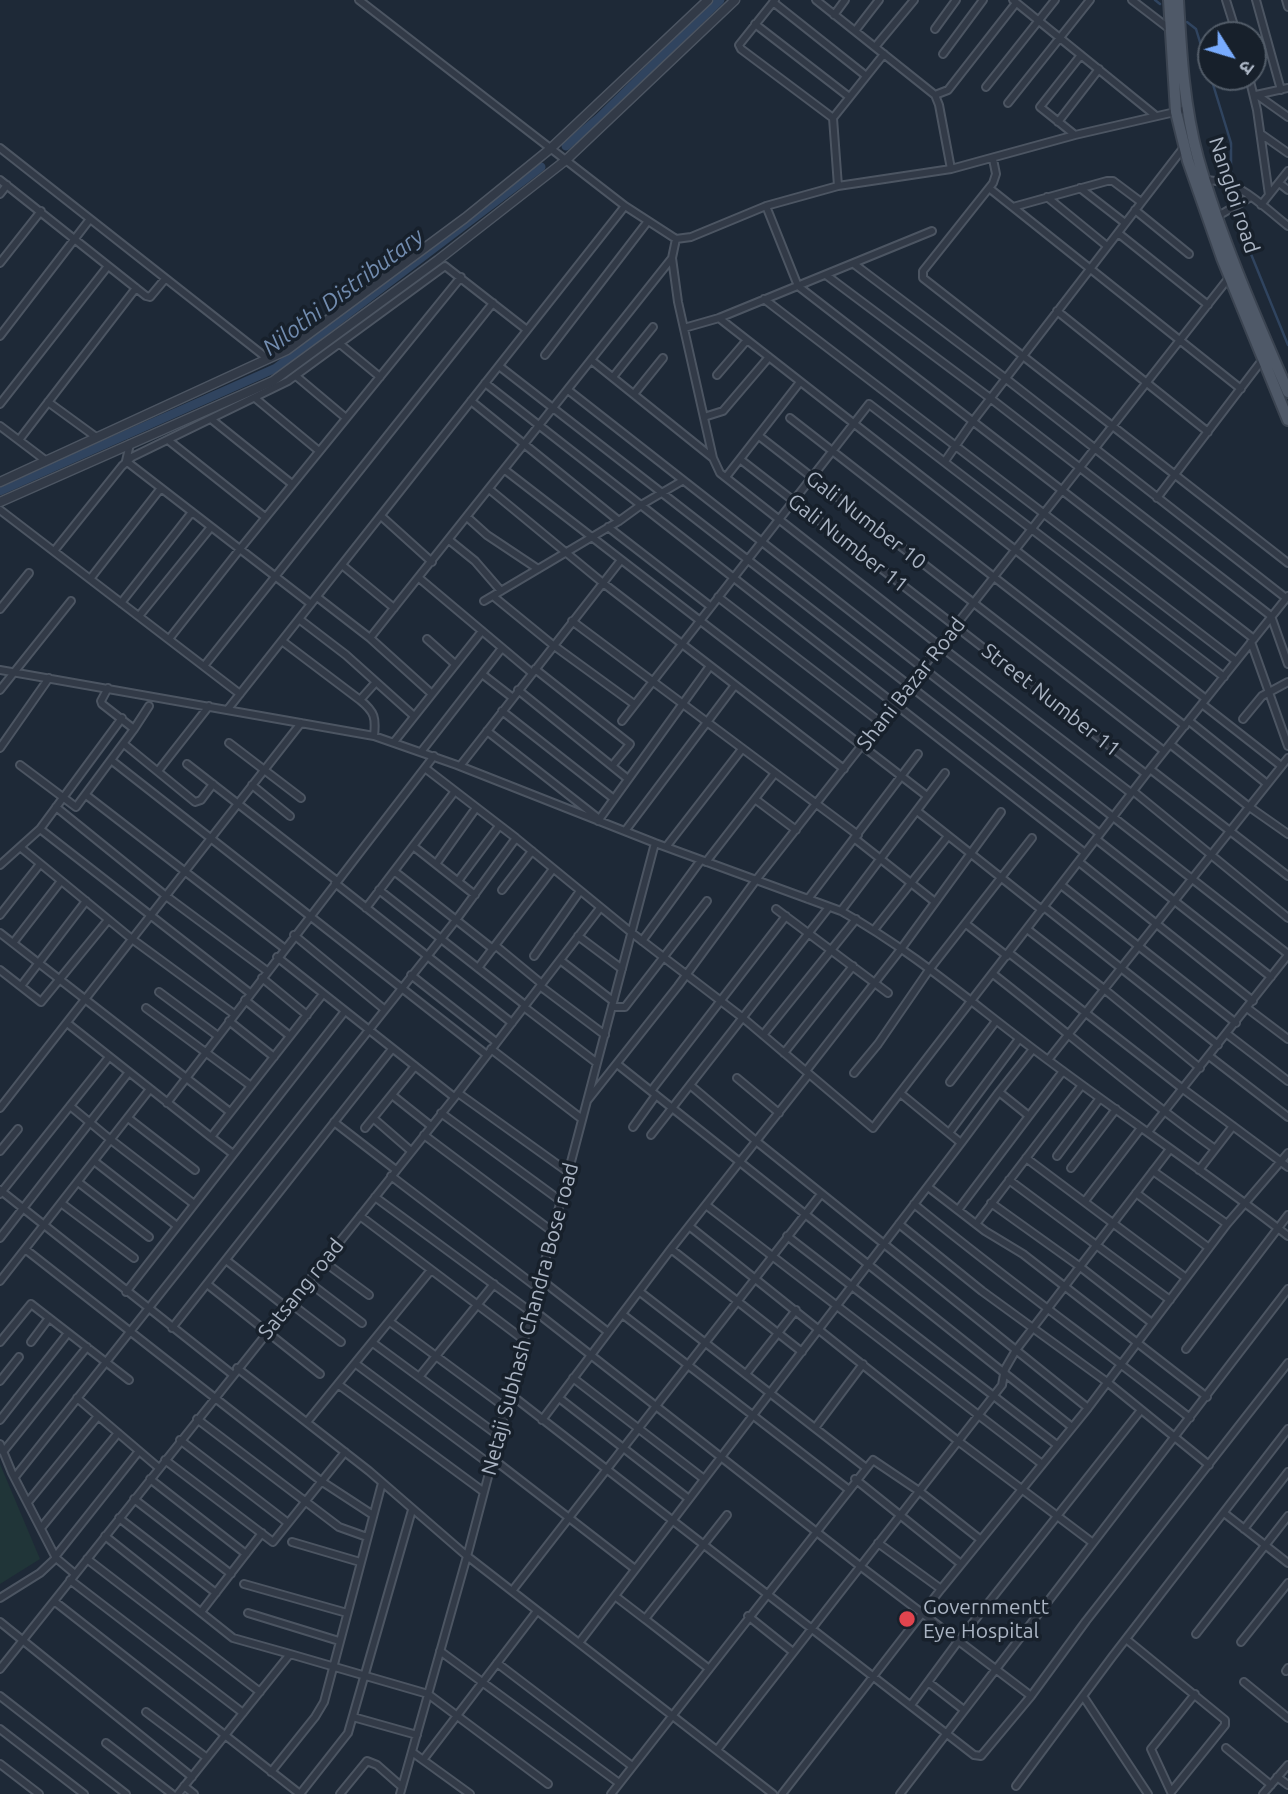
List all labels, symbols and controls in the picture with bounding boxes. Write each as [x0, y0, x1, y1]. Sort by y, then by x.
north arrow [1197, 21, 1267, 91]
text: उ [1235, 56, 1259, 78]
street label: Nangloi road [1203, 134, 1265, 256]
water label: Nilothi Distributary [257, 223, 429, 361]
street label: Gali Number 10 [801, 465, 931, 575]
street label: Gali Number 11 [783, 488, 913, 598]
street label: Shani Bazar Road [851, 613, 971, 755]
street label: Street Number 11 [977, 638, 1125, 762]
street label: Netaji Subhash Chandra Bose road [476, 1160, 584, 1478]
street label: Satsang road [253, 1234, 349, 1344]
place label: Governmentt Eye Hospital [923, 1594, 1049, 1644]
marker: Governmentt Eye Hospital [897, 1609, 917, 1629]

